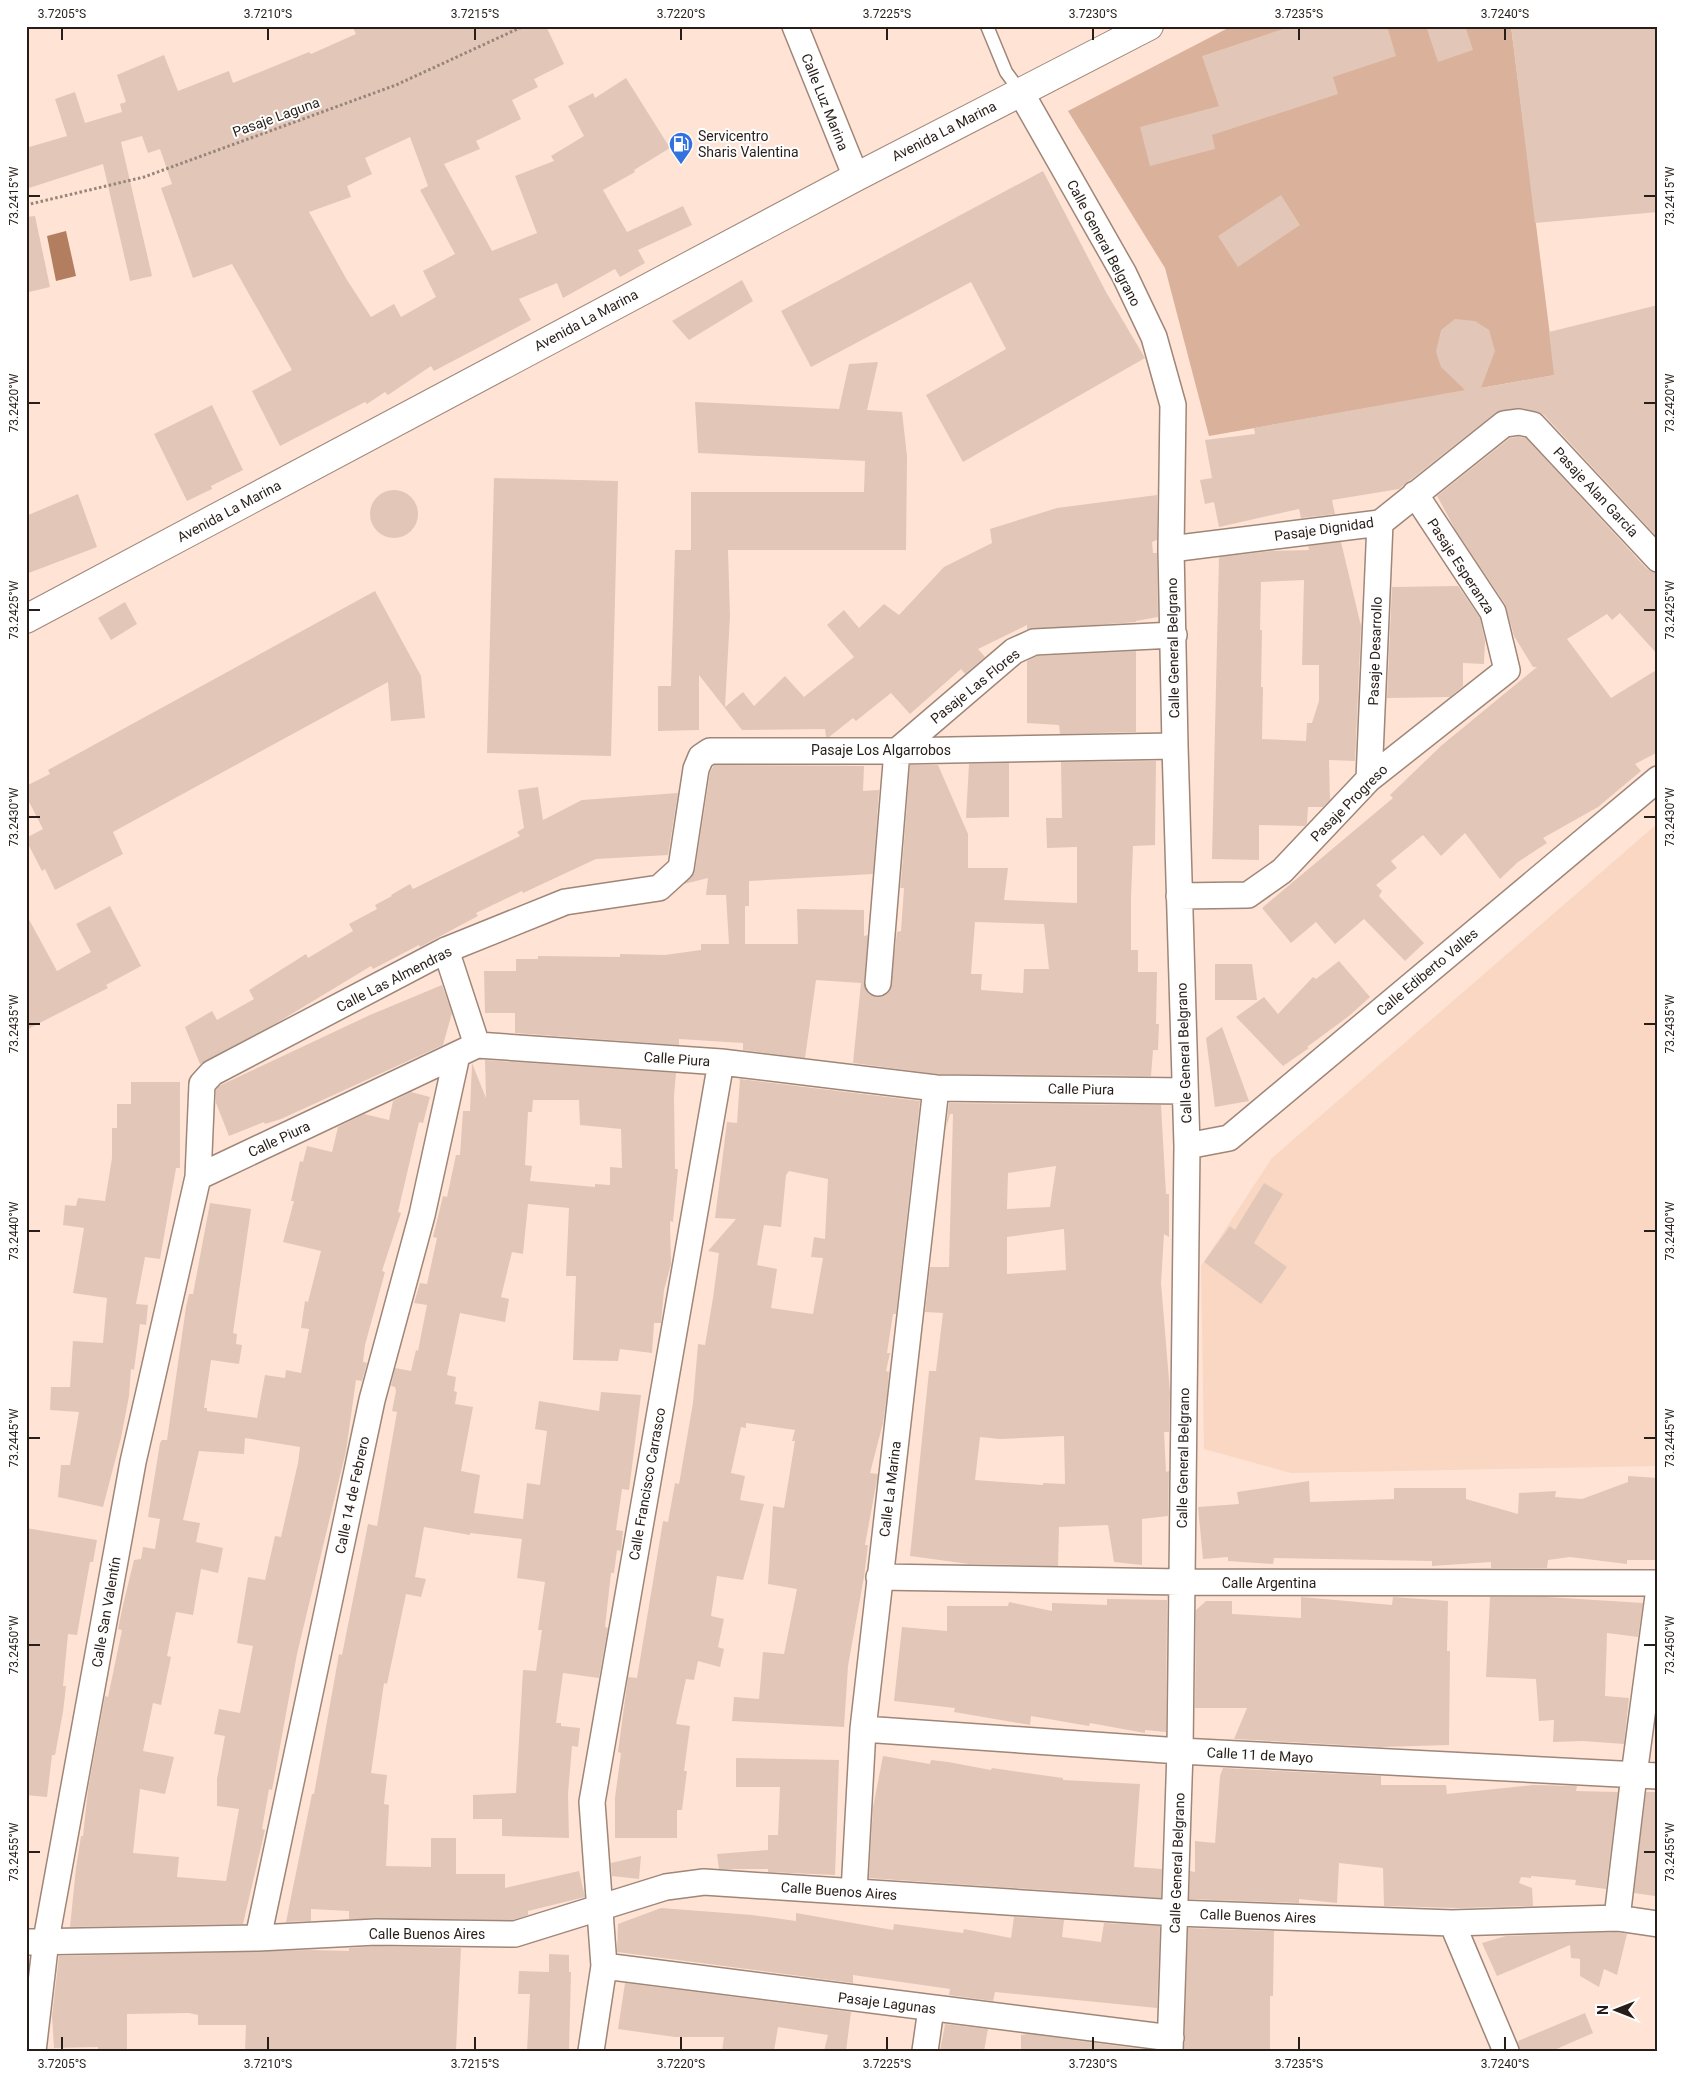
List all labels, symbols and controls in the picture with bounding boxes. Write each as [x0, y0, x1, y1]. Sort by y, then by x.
text: 3.7205°S [38, 7, 86, 21]
text: 3.7210°S [244, 7, 292, 21]
text: 3.7215°S [451, 7, 499, 21]
text: 3.7220°S [657, 7, 705, 21]
text: 3.7225°S [863, 7, 911, 21]
text: 3.7230°S [1069, 7, 1117, 21]
text: 3.7235°S [1275, 7, 1323, 21]
text: 3.7240°S [1481, 7, 1529, 21]
street label: Calle Luz Marina [798, 51, 852, 153]
street label: Pasaje Laguna [230, 94, 322, 140]
street label: Avenida La Marina [889, 98, 999, 164]
place label: Servicentro Sharis Valentina [698, 128, 799, 160]
fuel station icon: Servicentro Sharis Valentina [668, 131, 694, 165]
text: 73.2415°W [7, 166, 21, 225]
text: 73.2415°W [1663, 166, 1677, 225]
street label: Calle General Belgrano [1064, 177, 1144, 309]
street label: Avenida La Marina [531, 286, 641, 354]
text: 73.2420°W [7, 373, 21, 432]
text: 73.2420°W [1663, 373, 1677, 432]
street label: Pasaje Alan García [1550, 444, 1642, 540]
street label: Avenida La Marina [174, 477, 284, 545]
street label: Pasaje Dignidad [1273, 514, 1375, 544]
street label: Pasaje Esperanza [1424, 515, 1498, 617]
street label: Calle General Belgrano [1164, 577, 1182, 718]
text: 73.2425°W [7, 580, 21, 639]
text: 73.2425°W [1663, 580, 1677, 639]
street label: Pasaje Desarrollo [1365, 596, 1385, 706]
street label: Pasaje Las Flores [927, 645, 1023, 727]
street label: Pasaje Los Algarrobos [811, 742, 951, 758]
street label: Pasaje Progreso [1307, 761, 1391, 845]
text: 73.2430°W [7, 787, 21, 846]
text: 73.2430°W [1663, 787, 1677, 846]
street label: Calle Ediberto Valles [1373, 925, 1481, 1019]
street label: Calle Las Almendras [334, 943, 454, 1015]
street label: Calle General Belgrano [1174, 982, 1194, 1124]
text: 73.2435°W [7, 994, 21, 1053]
text: 73.2435°W [1663, 994, 1677, 1053]
street label: Calle Piura [643, 1049, 711, 1069]
street label: Calle Piura [1048, 1080, 1114, 1098]
street label: Calle Piura [245, 1118, 313, 1160]
text: 73.2440°W [7, 1201, 21, 1260]
text: 73.2440°W [1663, 1201, 1677, 1260]
street label: Calle General Belgrano [1174, 1387, 1192, 1528]
street label: Calle Francisco Carrasco [626, 1406, 668, 1562]
text: 73.2445°W [7, 1408, 21, 1467]
text: 73.2445°W [1663, 1408, 1677, 1467]
street label: Calle 14 de Febrero [332, 1435, 372, 1555]
street label: Calle La Marina [876, 1440, 904, 1538]
street label: Calle San Valentín [88, 1555, 124, 1669]
street label: Calle Argentina [1222, 1575, 1316, 1591]
text: 73.2450°W [7, 1615, 21, 1674]
text: 73.2450°W [1663, 1615, 1677, 1674]
street label: Calle 11 de Mayo [1206, 1744, 1314, 1766]
street label: Calle General Belgrano [1167, 1792, 1187, 1934]
text: 73.2455°W [7, 1822, 21, 1881]
text: 73.2455°W [1663, 1822, 1677, 1881]
street label: Calle Buenos Aires [780, 1879, 898, 1903]
street label: Calle Buenos Aires [1199, 1906, 1317, 1926]
street label: Calle Buenos Aires [369, 1926, 485, 1942]
north arrow [1592, 1984, 1642, 2034]
street label: Pasaje Lagunas [837, 1989, 937, 2017]
text: N [1595, 2005, 1611, 2015]
text: 3.7205°S [38, 2057, 86, 2071]
text: 3.7210°S [244, 2057, 292, 2071]
text: 3.7215°S [451, 2057, 499, 2071]
text: 3.7220°S [657, 2057, 705, 2071]
text: 3.7225°S [863, 2057, 911, 2071]
text: 3.7230°S [1069, 2057, 1117, 2071]
text: 3.7235°S [1275, 2057, 1323, 2071]
text: 3.7240°S [1481, 2057, 1529, 2071]

